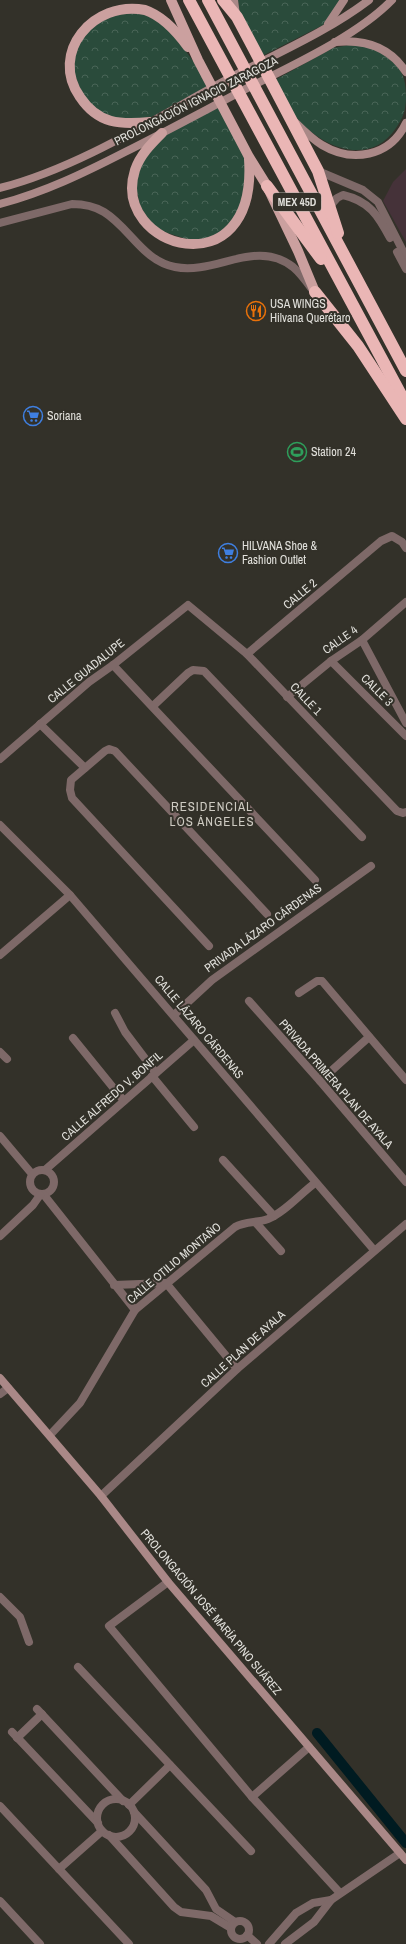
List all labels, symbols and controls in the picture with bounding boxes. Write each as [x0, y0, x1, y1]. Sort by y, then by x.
street label: PROLONGACIÓN IGNACIO ZARAGOZA [111, 52, 281, 149]
road number: MEX 45D [273, 193, 321, 211]
place label: USA WINGS Hilvana Querétaro [270, 296, 350, 326]
restaurant icon: USA WINGS Hilvana Querétaro [245, 300, 267, 322]
supermarket icon: Soriana [22, 405, 44, 427]
place label: Soriana [47, 408, 82, 424]
sports icon: Station 24 [286, 441, 308, 463]
place label: Station 24 [311, 444, 356, 460]
place label: HILVANA Shoe & Fashion Outlet [242, 538, 318, 568]
supermarket icon: HILVANA Shoe & Fashion Outlet [217, 542, 239, 564]
street label: CALLE 2 [280, 575, 320, 613]
street label: CALLE 4 [319, 622, 361, 658]
street label: CALLE GUADALUPE [44, 635, 128, 707]
street label: CALLE 3 [357, 670, 397, 710]
street label: CALLE 1 [287, 679, 326, 719]
district label: RESIDENCIAL LOS ÁNGELES [169, 798, 255, 830]
street label: PRIVADA LÁZARO CÁRDENAS [201, 880, 325, 976]
street label: CALLE LÁZARO CÁRDENAS [151, 972, 247, 1083]
street label: PRIVADA PRIMERA PLAN DE AYALA [275, 1016, 397, 1152]
street label: CALLE ALFREDO V. BONFIL [58, 1047, 166, 1144]
street label: CALLE OTILIO MONTAÑO [123, 1219, 225, 1307]
street label: CALLE PLAN DE AYALA [197, 1306, 289, 1391]
street label: PROLONGACIÓN JOSÉ MARÍA PINO SUÁREZ [137, 1526, 285, 1698]

